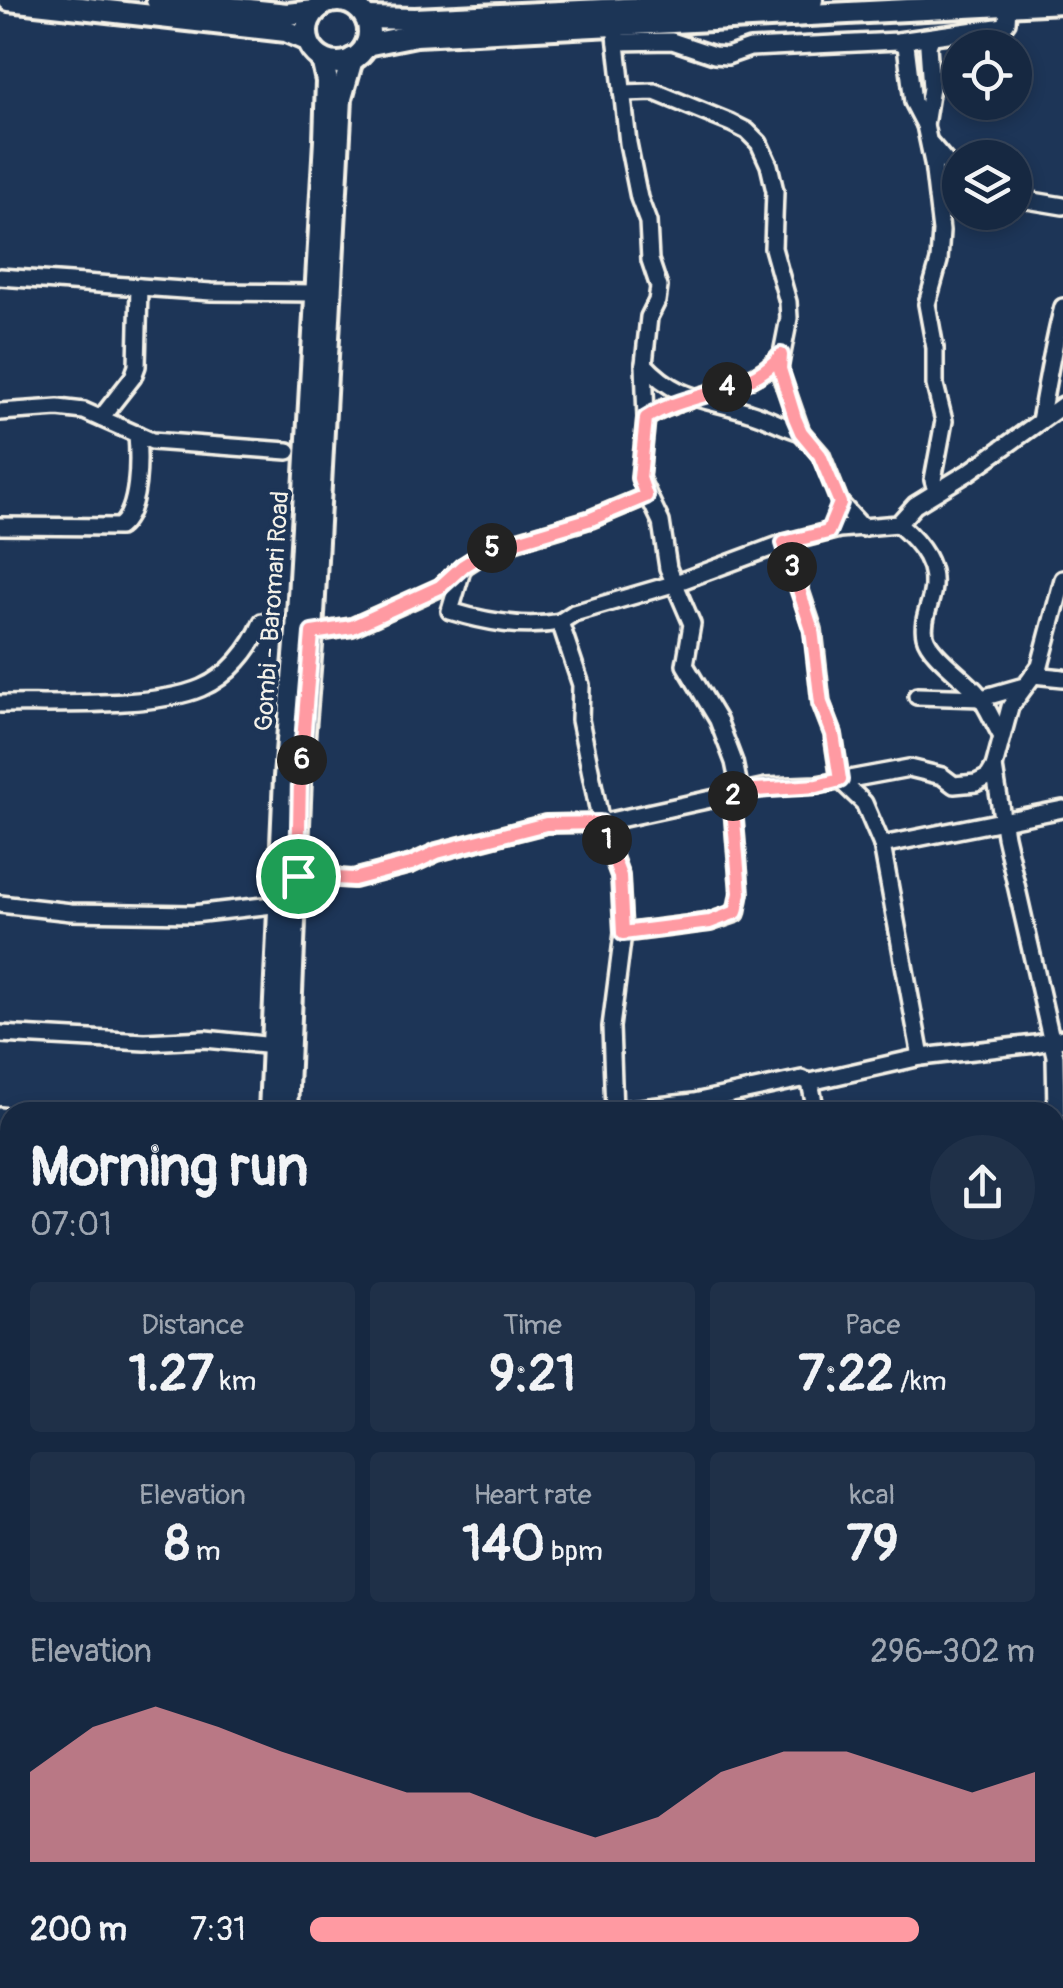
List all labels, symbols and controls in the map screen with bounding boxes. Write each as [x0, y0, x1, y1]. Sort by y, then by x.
map controls [942, 30, 1032, 230]
button: locate [942, 30, 1032, 120]
button: layers [942, 140, 1032, 230]
pin: 4 [702, 362, 752, 412]
text: 4 [719, 369, 735, 404]
street label: Gombi - Baromari Road [249, 490, 296, 732]
pin: 5 [467, 523, 517, 573]
text: 5 [484, 530, 500, 565]
pin: 3 [767, 542, 817, 592]
text: 3 [784, 549, 800, 584]
pin: 6 [277, 735, 327, 785]
text: 6 [294, 742, 310, 777]
pin: 2 [708, 771, 758, 821]
text: 2 [725, 778, 741, 813]
pin: 1 [582, 815, 632, 865]
text: 1 [602, 822, 612, 857]
pin [256, 834, 341, 919]
icon: arrive [271, 849, 326, 904]
text: Morning run [30, 1133, 308, 1202]
button: share [930, 1135, 1035, 1240]
text: 07:01 [30, 1205, 112, 1245]
text: Distance [141, 1308, 244, 1343]
text: Time [503, 1308, 562, 1343]
text: Pace [845, 1308, 900, 1343]
text: 1.27 [129, 1343, 214, 1406]
text: 9:21 [489, 1343, 576, 1406]
text: 7:22 [798, 1343, 894, 1406]
text: km [214, 1364, 256, 1399]
text: /km [894, 1364, 947, 1399]
text: Elevation [139, 1478, 246, 1513]
text: Heart rate [473, 1478, 592, 1513]
text: kcal [850, 1478, 895, 1513]
text: 8 [164, 1513, 190, 1576]
text: 140 [462, 1513, 545, 1576]
text: 79 [846, 1513, 899, 1576]
text: m [190, 1534, 221, 1569]
text: bpm [545, 1534, 603, 1569]
text: Elevation [30, 1632, 152, 1672]
text: 296–302 m [870, 1632, 1035, 1672]
text: 200 m [30, 1910, 127, 1950]
text: 7:31 [190, 1910, 246, 1950]

